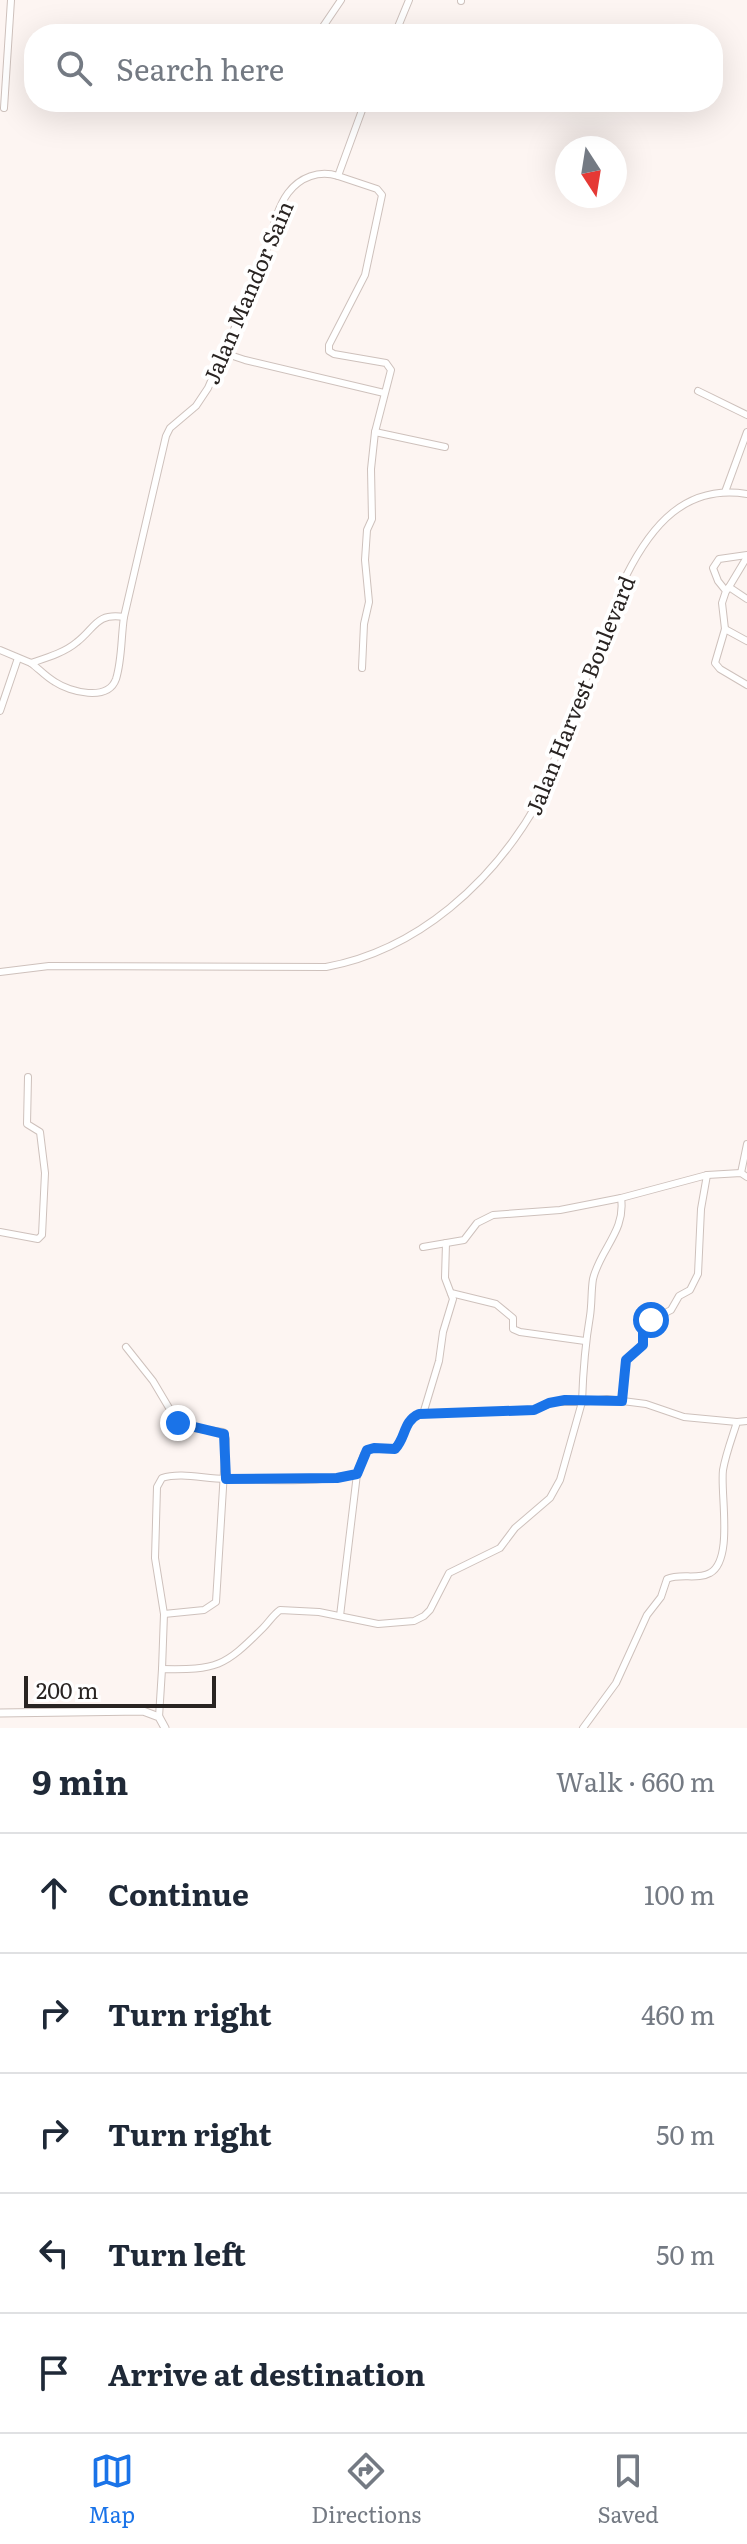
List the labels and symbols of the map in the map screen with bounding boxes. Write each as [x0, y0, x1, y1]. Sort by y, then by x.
north arrow [555, 136, 627, 208]
street label: Jalan Mandor Sain [193, 195, 301, 389]
street label: Jalan Harvest Boulevard [516, 570, 642, 820]
route start [633, 1302, 669, 1338]
route end [160, 1405, 196, 1441]
scale bar [24, 1672, 216, 1708]

